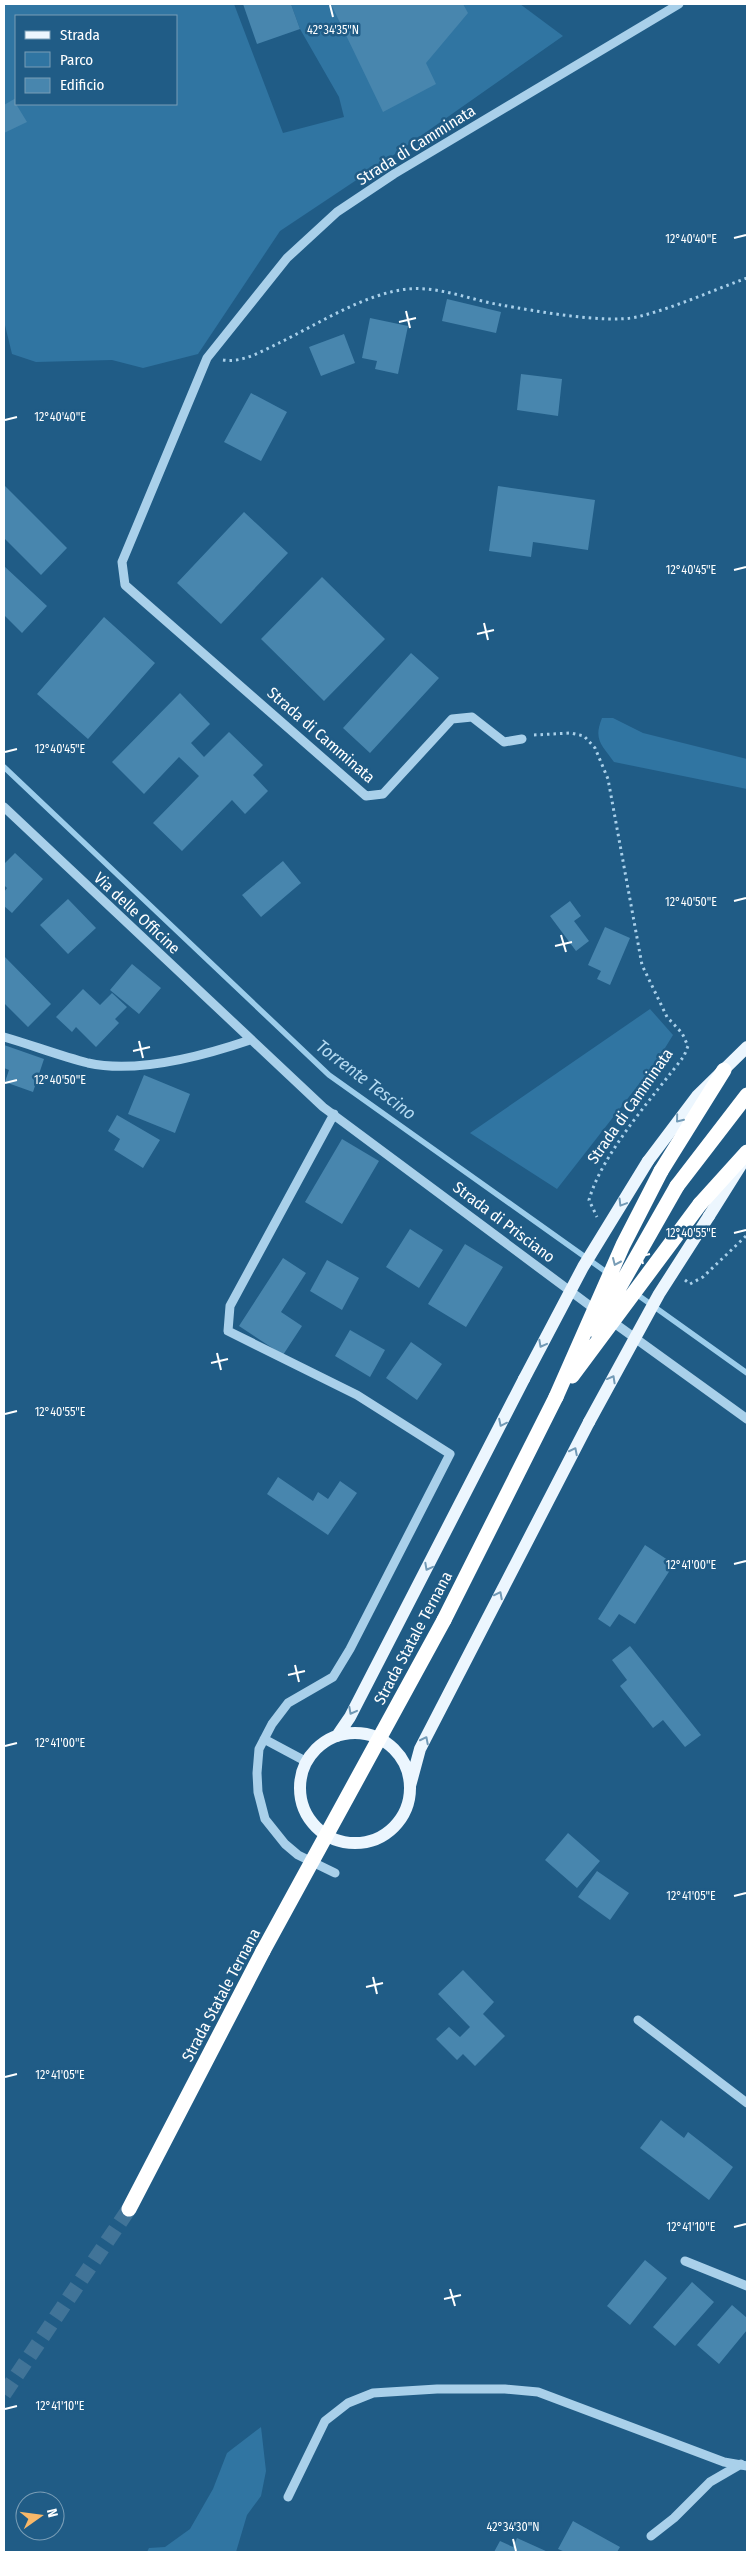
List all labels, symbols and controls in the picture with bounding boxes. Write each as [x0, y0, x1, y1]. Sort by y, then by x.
legend [15, 15, 178, 105]
text: 42°34'35"N [307, 23, 359, 37]
text: Strada [60, 26, 100, 44]
text: Parco [60, 51, 93, 69]
text: Edificio [60, 76, 105, 94]
street label: Strada di Camminata [353, 101, 479, 189]
text: 12°40'40"E [665, 232, 717, 246]
text: 12°40'40"E [34, 410, 86, 424]
text: 12°40'45"E [666, 563, 717, 577]
street label: Strada di Camminata [263, 683, 379, 787]
text: 12°40'45"E [35, 742, 86, 756]
street label: Via delle Officine [90, 868, 184, 958]
text: 12°40'50"E [665, 895, 717, 909]
water label: Torrente Tescino [312, 1035, 420, 1125]
street label: Strada di Camminata [583, 1045, 677, 1167]
text: 12°40'50"E [34, 1073, 86, 1087]
one-way arrow [676, 1113, 685, 1122]
street label: Strada di Prisciano [449, 1177, 559, 1267]
one-way arrow [619, 1198, 629, 1207]
text: 12°40'55"E [666, 1226, 717, 1240]
one-way arrow [611, 1257, 622, 1266]
one-way arrow [538, 1339, 548, 1348]
one-way arrow [606, 1376, 616, 1385]
text: 12°40'55"E [35, 1405, 86, 1419]
one-way arrow [498, 1418, 508, 1427]
one-way arrow [568, 1447, 578, 1456]
text: 12°41'00"E [666, 1558, 717, 1572]
one-way arrow [424, 1562, 434, 1571]
street label: Strada Statale Ternana [370, 1568, 456, 1708]
one-way arrow [493, 1591, 503, 1600]
one-way arrow [348, 1706, 358, 1715]
text: 12°41'00"E [35, 1736, 86, 1750]
one-way arrow [419, 1736, 429, 1745]
text: 12°41'05"E [666, 1889, 716, 1903]
street label: Strada Statale Ternana [178, 1925, 264, 2065]
text: 12°41'05"E [35, 2068, 85, 2082]
text: 12°41'10"E [667, 2220, 716, 2234]
text: 12°41'10"E [36, 2399, 85, 2413]
north arrow [15, 2491, 65, 2541]
text: N [43, 2507, 61, 2519]
text: 42°34'30"N [487, 2520, 539, 2534]

